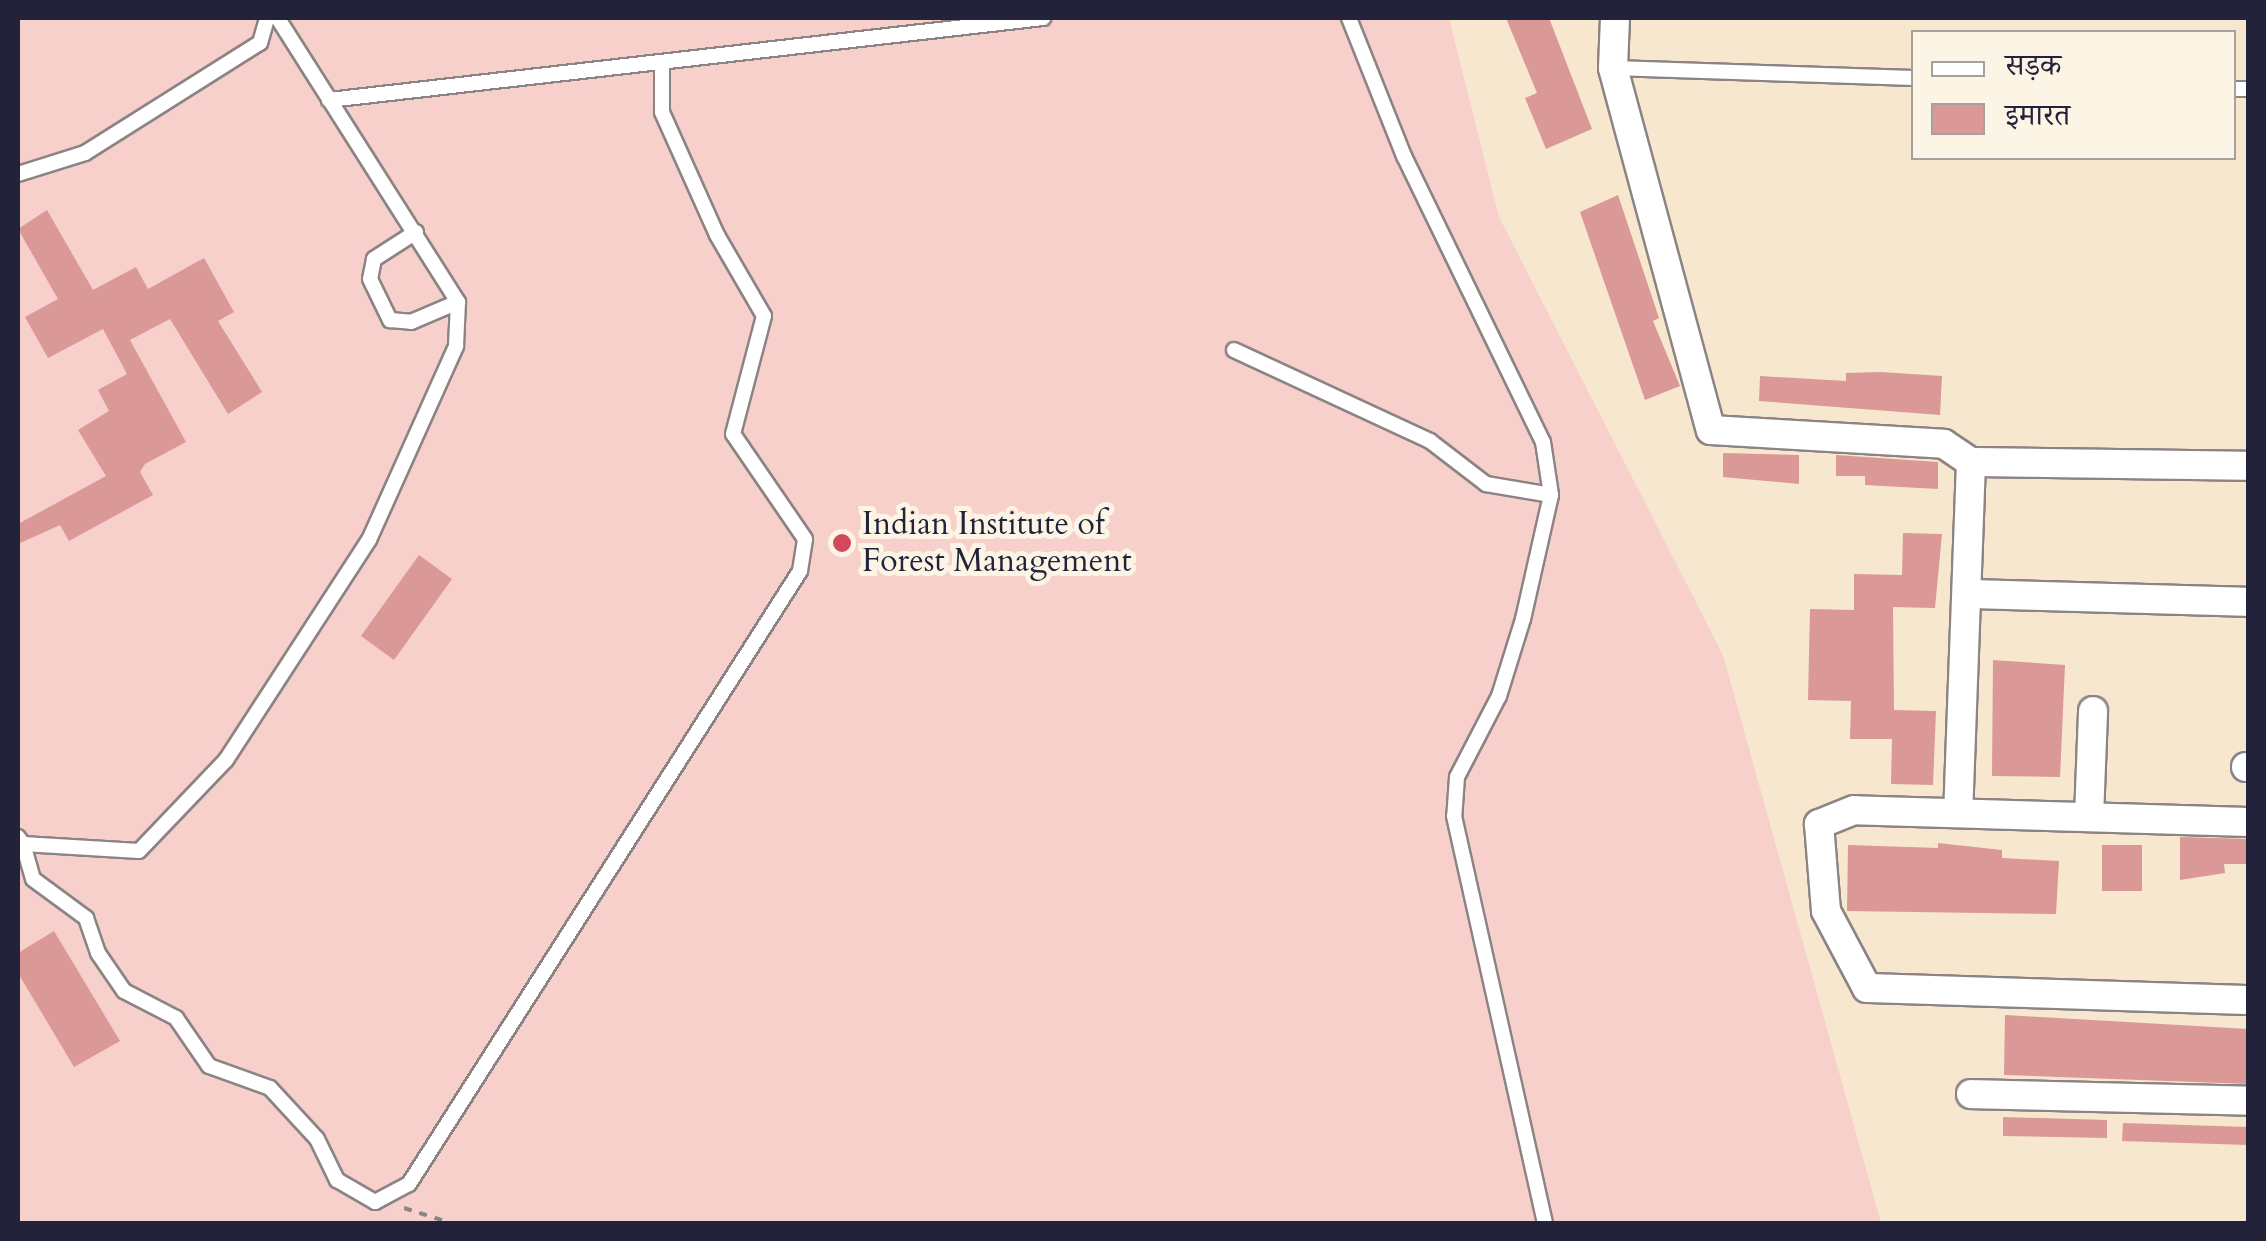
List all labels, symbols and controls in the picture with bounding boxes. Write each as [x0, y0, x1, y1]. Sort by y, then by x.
legend [1911, 30, 2236, 160]
text: सड़क [2005, 45, 2061, 86]
text: इमारत [2005, 95, 2070, 136]
place label: Indian Institute of Forest Management [862, 506, 1131, 581]
marker: Indian Institute of Forest Management [831, 532, 853, 554]

